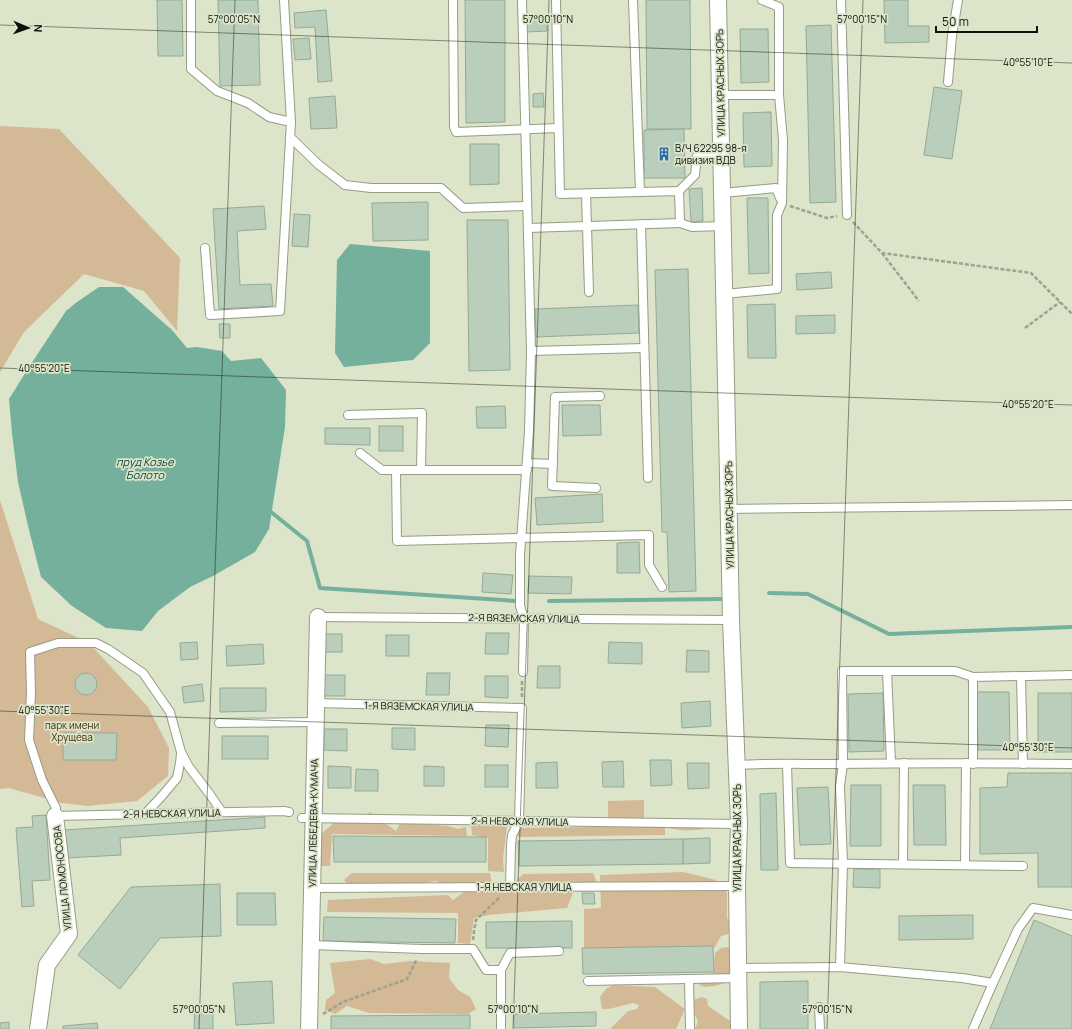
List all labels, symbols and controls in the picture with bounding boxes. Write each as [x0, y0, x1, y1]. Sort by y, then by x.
north arrow [8, 8, 48, 48]
scale bar [936, 8, 1037, 34]
text: 57°00'05"N [208, 12, 260, 26]
text: 57°00'10"N [523, 12, 573, 26]
text: 57°00'15"N [837, 12, 887, 26]
text: 50 m [942, 13, 969, 30]
text: N [31, 24, 46, 33]
street label: УЛИЦА КРАСНЫХ ЗОРЬ [712, 29, 728, 137]
text: 40°55'10"E [1003, 55, 1053, 69]
place label: В/Ч 62295 98-я дивизия ВДВ [675, 141, 747, 167]
building icon: В/Ч 62295 98-я дивизия ВДВ [656, 146, 672, 162]
text: 40°55'20"E [18, 361, 70, 375]
text: 40°55'20"E [1002, 397, 1054, 411]
water label: пруд Козье Болото [116, 454, 174, 482]
street label: УЛИЦА КРАСНЫХ ЗОРЬ [721, 461, 737, 569]
street label: 2-Я ВЯЗЕМСКАЯ УЛИЦА [468, 610, 580, 626]
street label: 1-Я ВЯЗЕМСКАЯ УЛИЦА [364, 698, 475, 714]
text: 40°55'30"E [18, 703, 70, 717]
park label: парк имени Хрущёва [45, 718, 99, 744]
text: 40°55'30"E [1002, 740, 1054, 754]
street label: УЛИЦА ЛЕБЕДЕВА-КУМАЧА [305, 758, 321, 887]
street label: УЛИЦА КРАСНЫХ ЗОРЬ [730, 784, 744, 892]
street label: 2-Я НЕВСКАЯ УЛИЦА [123, 805, 222, 821]
street label: 2-Я НЕВСКАЯ УЛИЦА [471, 813, 570, 829]
street label: УЛИЦА ЛОМОНОСОВА [49, 824, 74, 931]
street label: 1-Я НЕВСКАЯ УЛИЦА [476, 880, 573, 894]
text: 57°00'05"N [173, 1002, 225, 1016]
text: 57°00'10"N [488, 1002, 538, 1016]
text: 57°00'15"N [802, 1002, 852, 1016]

